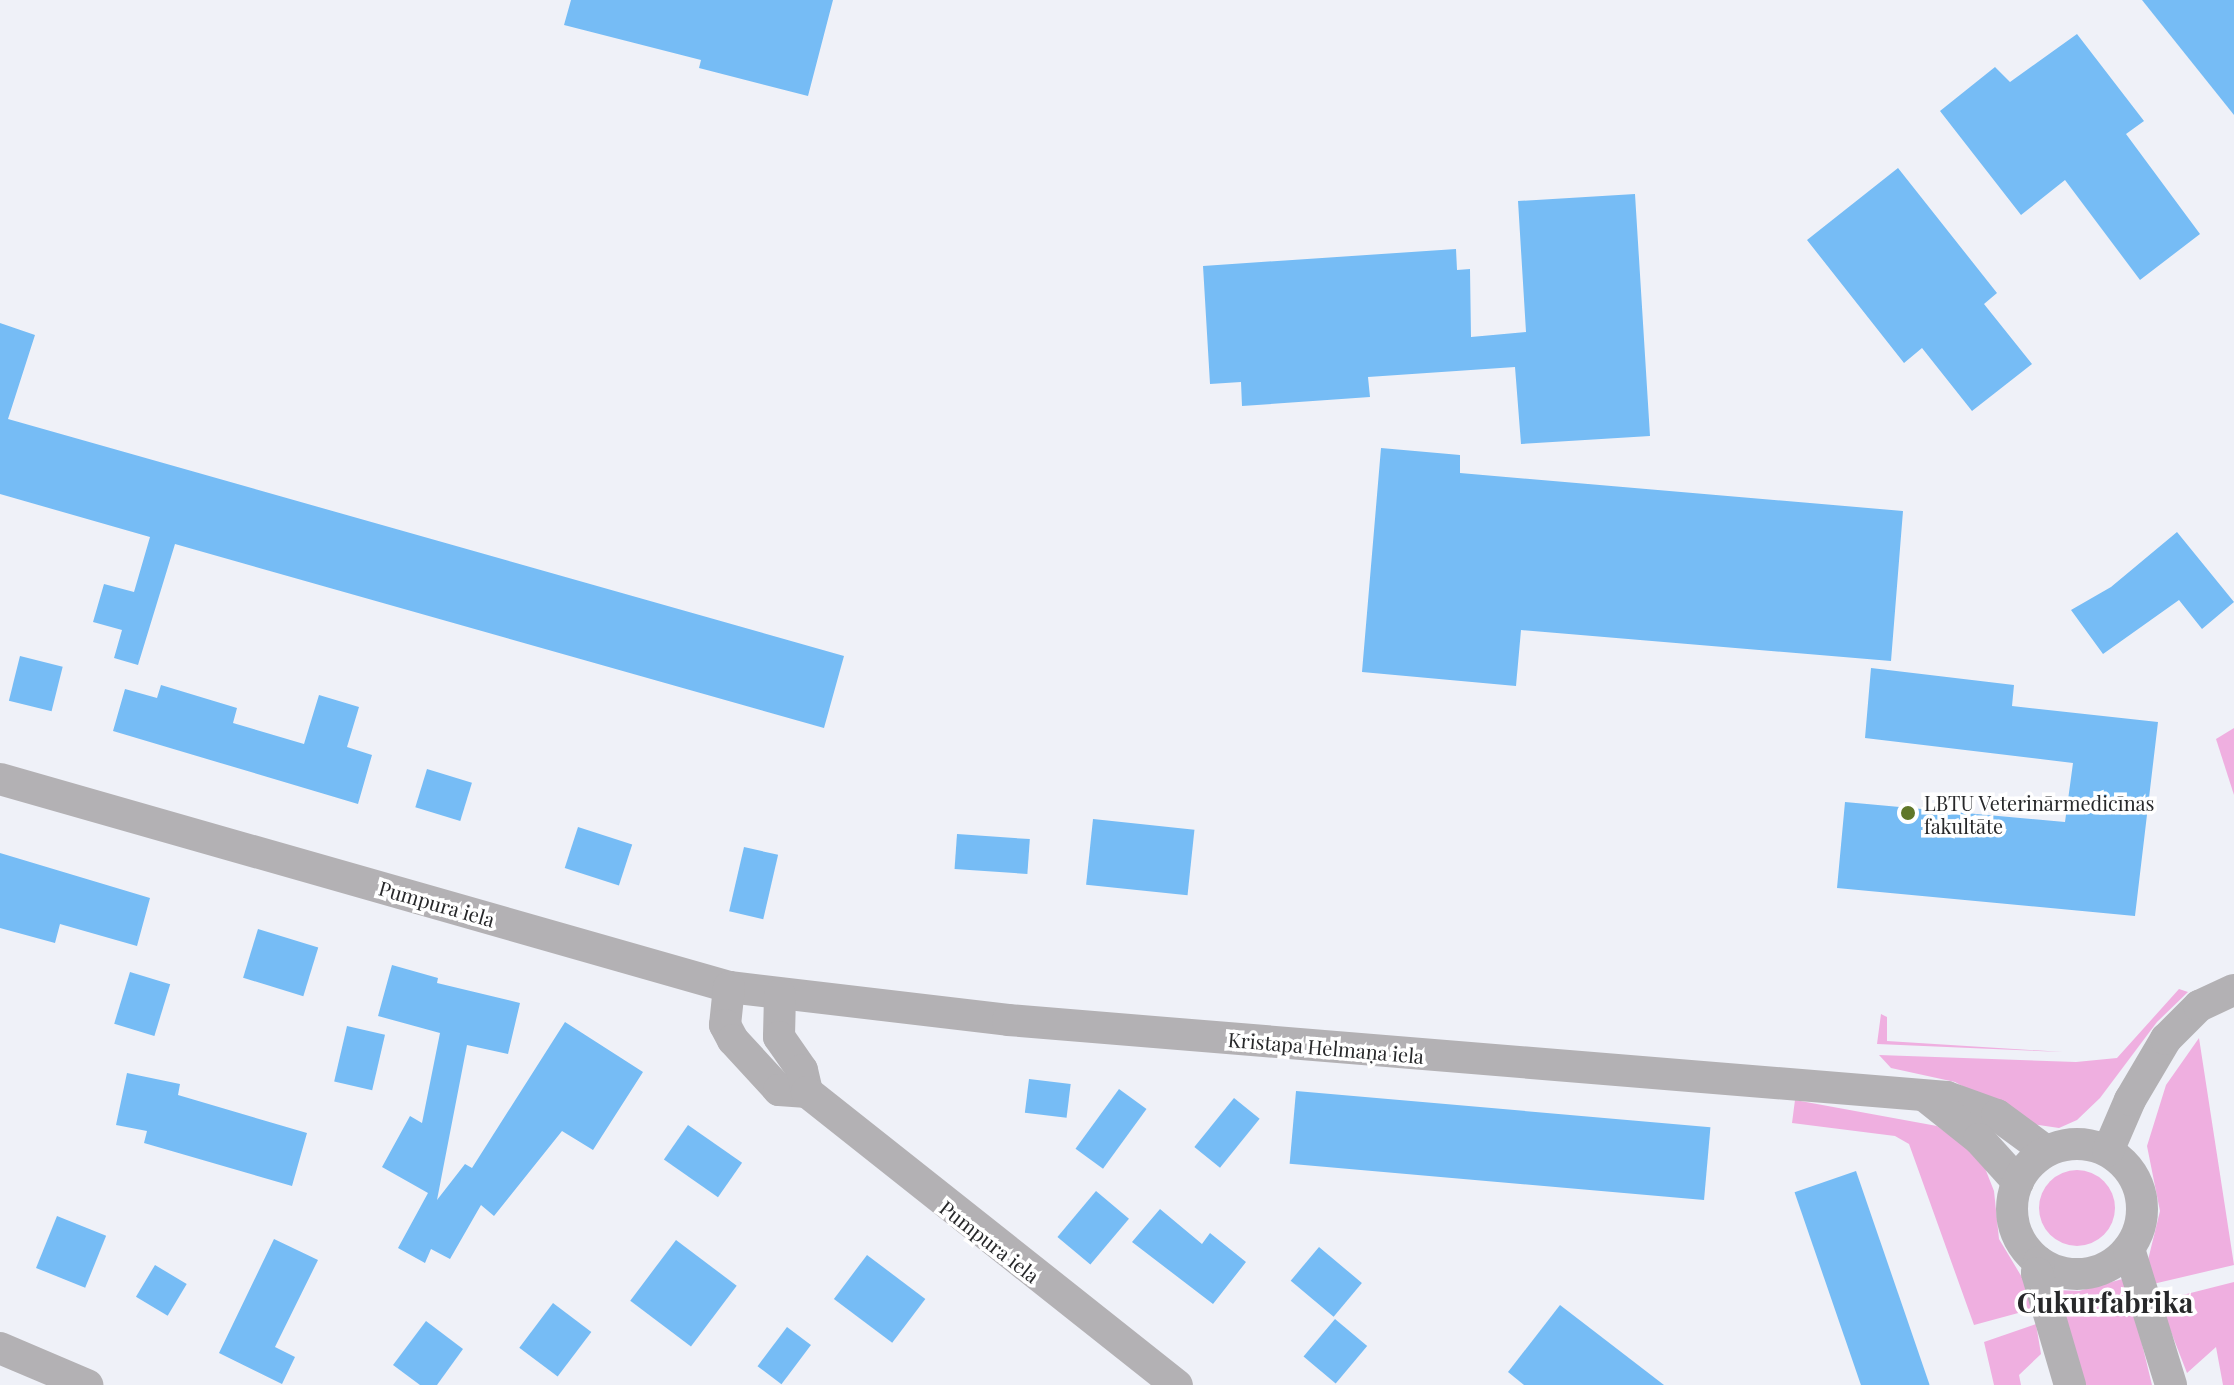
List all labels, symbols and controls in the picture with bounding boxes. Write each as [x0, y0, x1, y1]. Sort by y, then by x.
place label: LBTU Veterinārmedicīnas fakultāte [1924, 790, 2155, 837]
marker: LBTU Veterinārmedicīnas fakultāte [1899, 804, 1917, 822]
street label: Pumpura iela [376, 875, 498, 931]
street label: Kristapa Helmaņa iela [1227, 1026, 1425, 1068]
street label: Pumpura iela [935, 1195, 1045, 1287]
district label: Cukurfabrika [2017, 1285, 2193, 1319]

